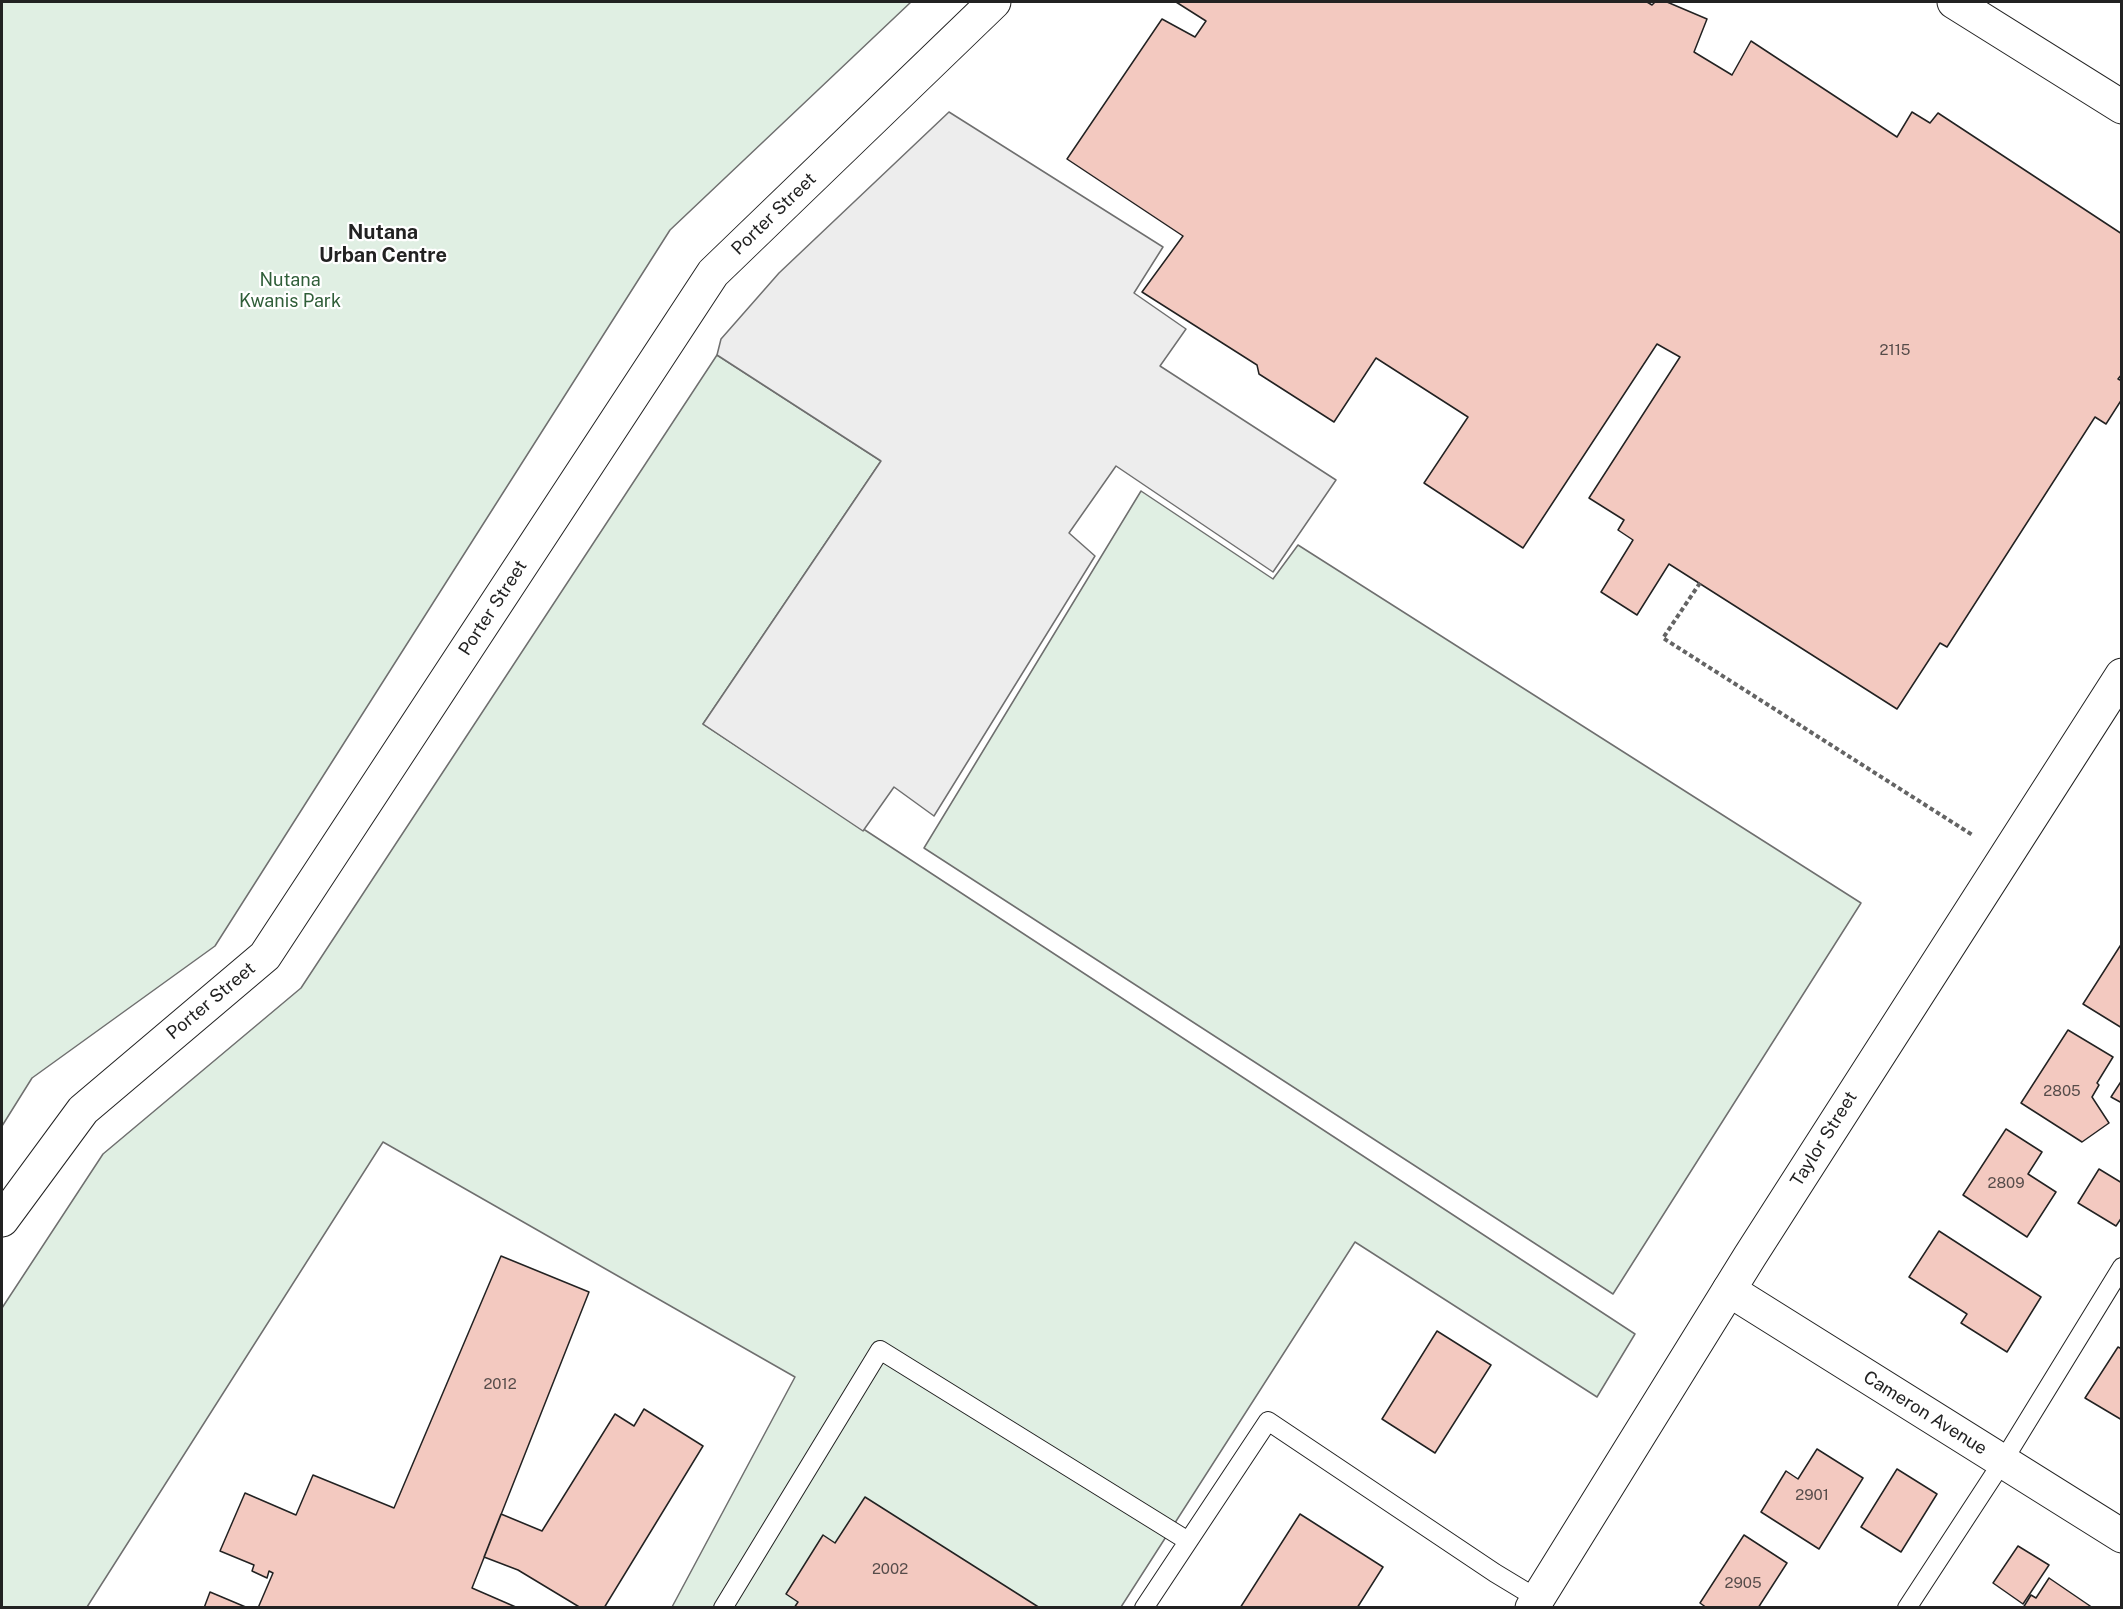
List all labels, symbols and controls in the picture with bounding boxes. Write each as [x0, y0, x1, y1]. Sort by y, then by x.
street label: Porter Street [727, 168, 821, 260]
district label: Nutana Urban Centre [319, 221, 447, 268]
park label: Nutana Kwanis Park [239, 269, 341, 312]
house number: 2115 [1880, 341, 1910, 359]
street label: Porter Street [454, 556, 532, 660]
street label: Porter Street [162, 958, 260, 1044]
house number: 2805 [2043, 1082, 2081, 1100]
street label: Taylor Street [1786, 1087, 1862, 1191]
house number: 2809 [1987, 1174, 2025, 1192]
street label: Cameron Avenue [1859, 1366, 1991, 1460]
house number: 2012 [483, 1375, 517, 1393]
house number: 2901 [1795, 1486, 1829, 1504]
house number: 2002 [872, 1560, 908, 1578]
house number: 2905 [1725, 1574, 1761, 1592]

